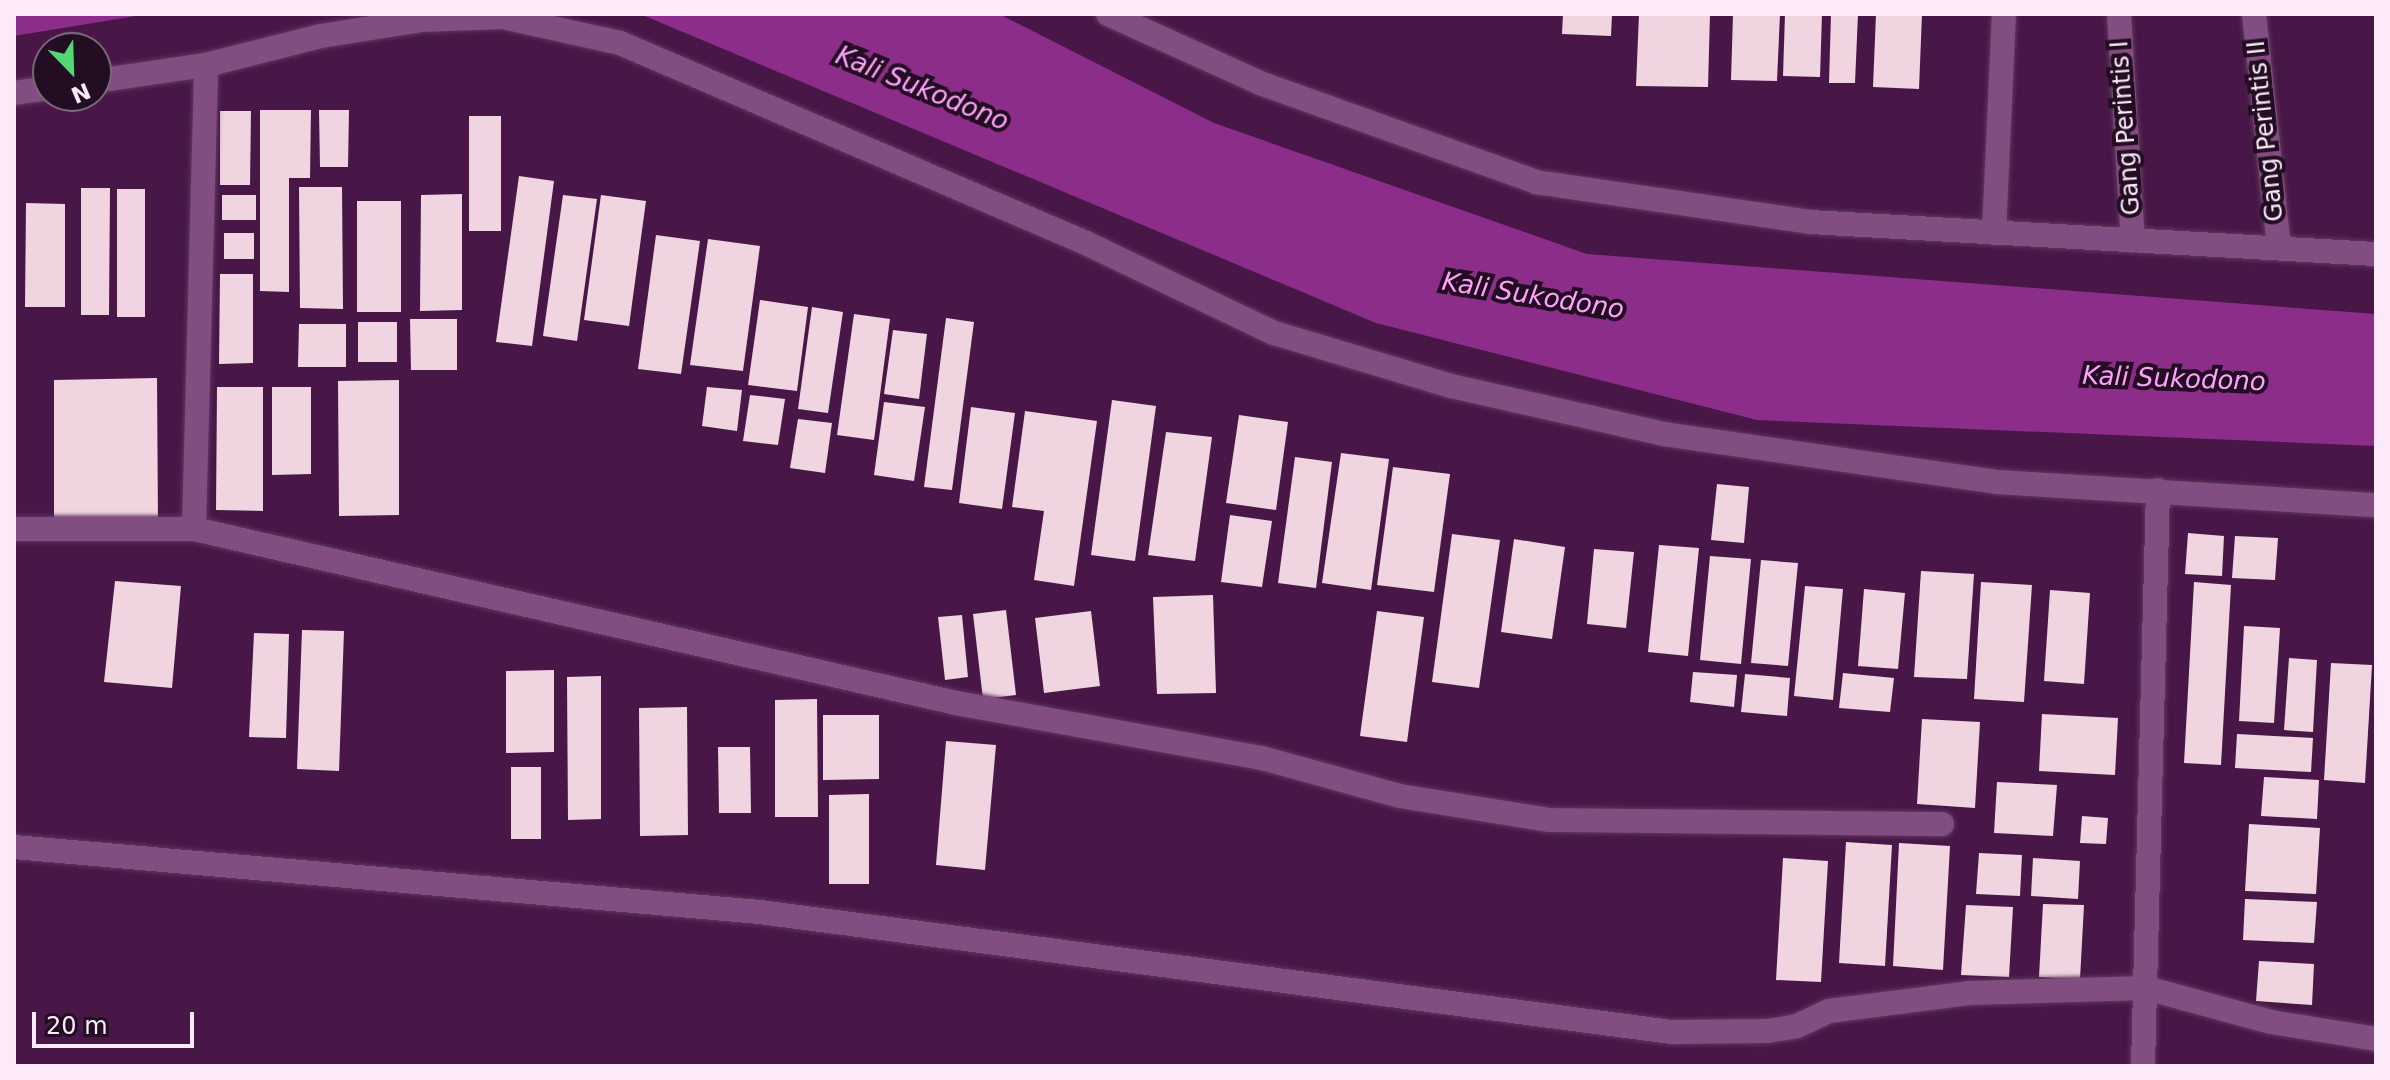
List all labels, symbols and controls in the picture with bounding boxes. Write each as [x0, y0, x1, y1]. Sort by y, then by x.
north arrow [32, 32, 112, 112]
street label: Gang Perintis II [2242, 39, 2290, 223]
water label: Kali Sukodono [831, 40, 1013, 138]
street label: Gang Perintis I [2106, 40, 2146, 216]
text: N [67, 78, 94, 108]
water label: Kali Sukodono [1440, 266, 1626, 326]
water label: Kali Sukodono [2082, 360, 2266, 398]
scale bar [36, 996, 198, 1046]
text: 20 m [46, 1012, 108, 1040]

